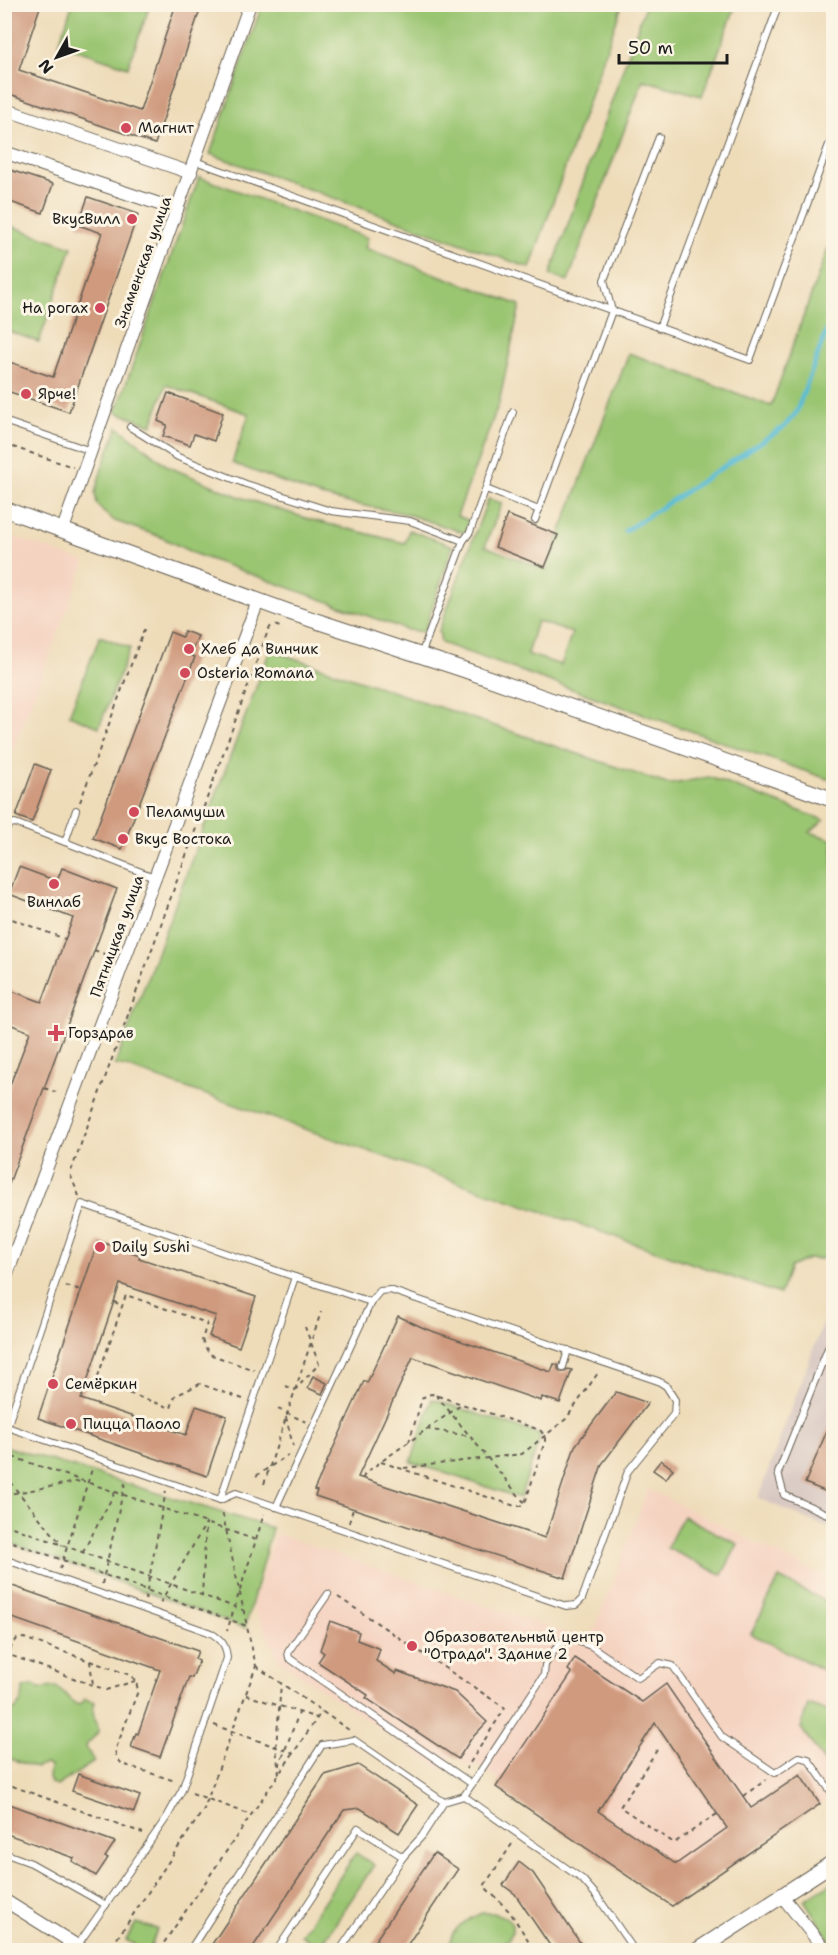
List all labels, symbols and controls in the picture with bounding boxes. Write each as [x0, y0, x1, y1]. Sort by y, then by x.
north arrow [27, 27, 87, 87]
scale bar [619, 27, 727, 65]
text: 50 m [628, 36, 673, 60]
text: N [34, 55, 58, 78]
place label: Магнит [138, 118, 194, 138]
marker: Магнит [119, 121, 133, 135]
street label: Знаменская улица [110, 193, 176, 331]
place label: ВкусВилл [52, 209, 121, 229]
marker: ВкусВилл [125, 212, 139, 226]
place label: На рогах [22, 298, 88, 318]
marker: На рогах [93, 301, 107, 315]
place label: Ярче! [38, 384, 76, 404]
marker: Ярче! [19, 387, 33, 401]
place label: Хлеб да Винчик [201, 639, 318, 659]
marker: Хлеб да Винчик [182, 642, 196, 656]
place label: Osteria Romana [197, 663, 314, 683]
marker: Osteria Romana [178, 666, 192, 680]
place label: Пеламуши [146, 802, 225, 822]
marker: Пеламуши [127, 805, 141, 819]
place label: Вкус Востока [135, 829, 232, 849]
marker: Вкус Востока [116, 832, 130, 846]
street label: Пятницкая улица [86, 871, 149, 1000]
marker: Винлаб [47, 877, 61, 891]
place label: Винлаб [27, 892, 81, 912]
place label: Горздрав [68, 1023, 134, 1043]
marker: Горздрав [49, 1026, 63, 1040]
place label: Daily Sushi [112, 1237, 190, 1257]
marker: Daily Sushi [93, 1240, 107, 1254]
place label: Семёркин [65, 1374, 137, 1394]
marker: Семёркин [46, 1377, 60, 1391]
place label: Пицца Паоло [83, 1414, 181, 1434]
marker: Пицца Паоло [64, 1417, 78, 1431]
place label: Образовательный центр "Отрада". Здание 2 [424, 1627, 604, 1664]
marker: Образовательный центр "Отрада". Здание 2 [405, 1639, 419, 1653]

